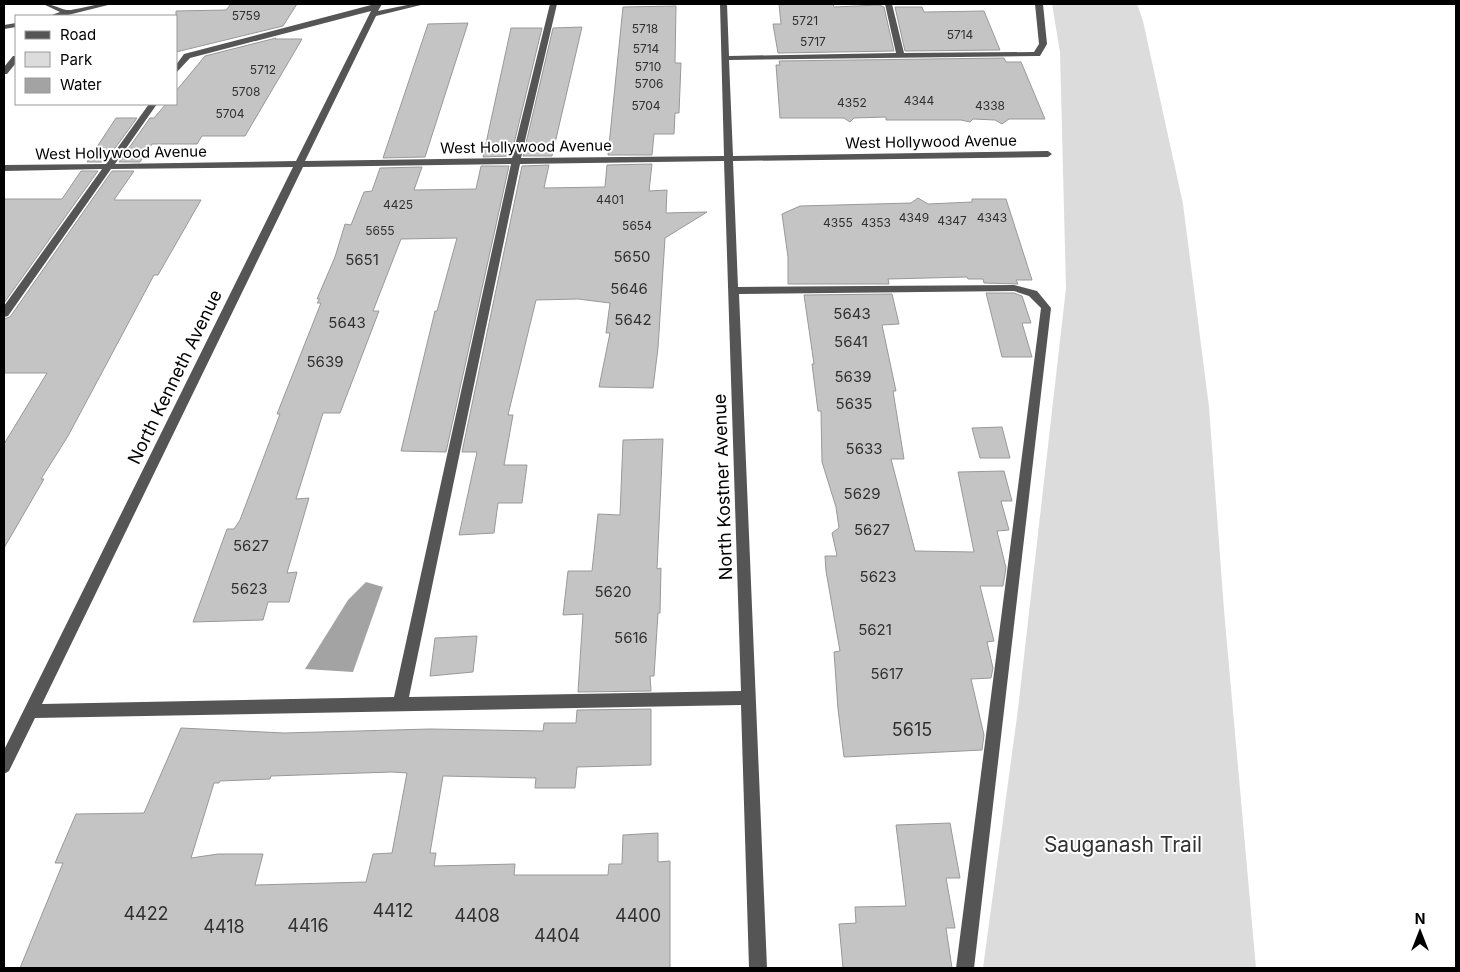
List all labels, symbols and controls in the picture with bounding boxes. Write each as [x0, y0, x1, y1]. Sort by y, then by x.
house number: 5759 [232, 8, 260, 23]
house number: 5721 [792, 13, 818, 28]
legend [15, 15, 178, 105]
house number: 5718 [632, 21, 658, 36]
text: Road [60, 25, 96, 44]
house number: 5714 [947, 27, 974, 42]
house number: 5717 [800, 34, 826, 49]
house number: 5714 [633, 41, 660, 56]
text: Park [60, 50, 93, 69]
house number: 5710 [635, 59, 661, 74]
house number: 5712 [250, 62, 276, 77]
text: Water [60, 75, 102, 94]
house number: 5706 [635, 76, 663, 91]
house number: 5708 [232, 84, 260, 99]
house number: 4344 [904, 93, 935, 108]
house number: 4352 [837, 95, 867, 110]
house number: 5704 [631, 98, 661, 113]
house number: 4338 [975, 98, 1005, 113]
house number: 5704 [215, 106, 245, 121]
street label: West Hollywood Avenue [845, 131, 1017, 152]
street label: West Hollywood Avenue [440, 136, 612, 157]
street label: West Hollywood Avenue [35, 142, 207, 163]
house number: 4401 [596, 192, 624, 207]
house number: 4425 [383, 197, 413, 212]
house number: 4349 [899, 210, 929, 225]
house number: 4343 [977, 210, 1007, 225]
house number: 4347 [937, 213, 967, 228]
house number: 4355 [823, 215, 853, 230]
house number: 4353 [861, 215, 891, 230]
house number: 5654 [622, 218, 652, 233]
house number: 5655 [365, 223, 395, 238]
house number: 5650 [613, 247, 651, 266]
house number: 5651 [345, 250, 379, 269]
house number: 5646 [610, 279, 648, 298]
street label: North Kenneth Avenue [123, 286, 226, 467]
house number: 5643 [833, 304, 871, 323]
house number: 5642 [614, 310, 652, 329]
house number: 5643 [328, 313, 366, 332]
house number: 5641 [834, 332, 868, 351]
house number: 5639 [307, 352, 344, 371]
house number: 5639 [835, 367, 872, 386]
street label: North Kostner Avenue [709, 393, 736, 581]
house number: 5635 [836, 394, 872, 413]
house number: 5633 [846, 439, 882, 458]
house number: 5629 [844, 484, 880, 503]
house number: 5627 [854, 520, 890, 539]
house number: 5627 [233, 536, 269, 555]
house number: 5623 [860, 567, 896, 586]
house number: 5623 [231, 579, 267, 598]
house number: 5620 [594, 582, 632, 601]
house number: 5621 [858, 620, 892, 639]
house number: 5616 [614, 628, 648, 647]
house number: 5617 [870, 664, 904, 683]
house number: 5615 [892, 719, 932, 740]
park label: Sauganash Trail [1044, 832, 1202, 857]
house number: 4412 [372, 900, 414, 921]
house number: 4422 [123, 903, 169, 924]
house number: 4408 [454, 905, 500, 926]
house number: 4400 [615, 905, 661, 926]
north arrow [1395, 907, 1445, 957]
text: N [1415, 910, 1425, 927]
house number: 4416 [287, 915, 329, 936]
house number: 4418 [203, 916, 245, 937]
house number: 4404 [534, 925, 580, 946]

